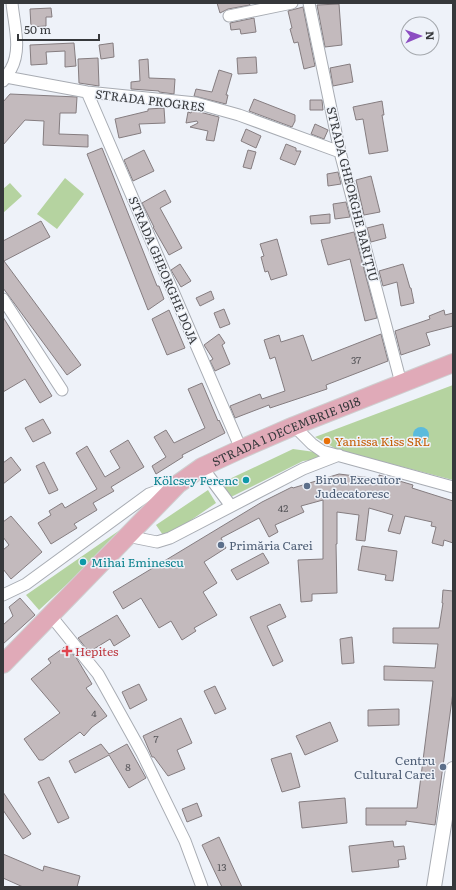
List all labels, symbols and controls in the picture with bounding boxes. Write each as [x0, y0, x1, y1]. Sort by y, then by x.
scale bar [18, 16, 99, 42]
north arrow [400, 16, 440, 56]
text: 50 m [24, 20, 51, 38]
text: N [423, 31, 439, 41]
street label: STRADA PROGRES [94, 84, 206, 116]
street label: STRADA GHEORGHE BARIȚIU [322, 104, 384, 284]
street label: STRADA GHEORGHE DOJA [125, 193, 203, 347]
house number: 37 [351, 352, 361, 367]
street label: STRADA 1 DECEMBRIE 1918 [209, 391, 363, 470]
place label: Yanissa Kiss SRL [335, 432, 430, 450]
marker: Yanissa Kiss SRL [322, 436, 332, 446]
place label: Birou Executor Judecatoresc [315, 470, 401, 502]
place label: Kölcsey Ferenc [153, 471, 238, 489]
marker: Kölcsey Ferenc [241, 475, 251, 485]
marker: Birou Executor Judecatoresc [302, 481, 312, 491]
house number: 42 [278, 500, 288, 515]
place label: Primăria Carei [229, 536, 313, 554]
marker: Primăria Carei [216, 540, 226, 550]
place label: Mihai Eminescu [91, 553, 184, 571]
marker: Mihai Eminescu [78, 557, 88, 567]
place label: Hepites [75, 642, 119, 660]
marker: Hepites [62, 646, 72, 656]
house number: 4 [91, 705, 97, 720]
house number: 7 [153, 731, 159, 746]
place label: Centru Cultural Carei [354, 751, 435, 783]
house number: 8 [125, 759, 131, 774]
marker: Centru Cultural Carei [438, 762, 448, 772]
house number: 13 [217, 859, 227, 874]

